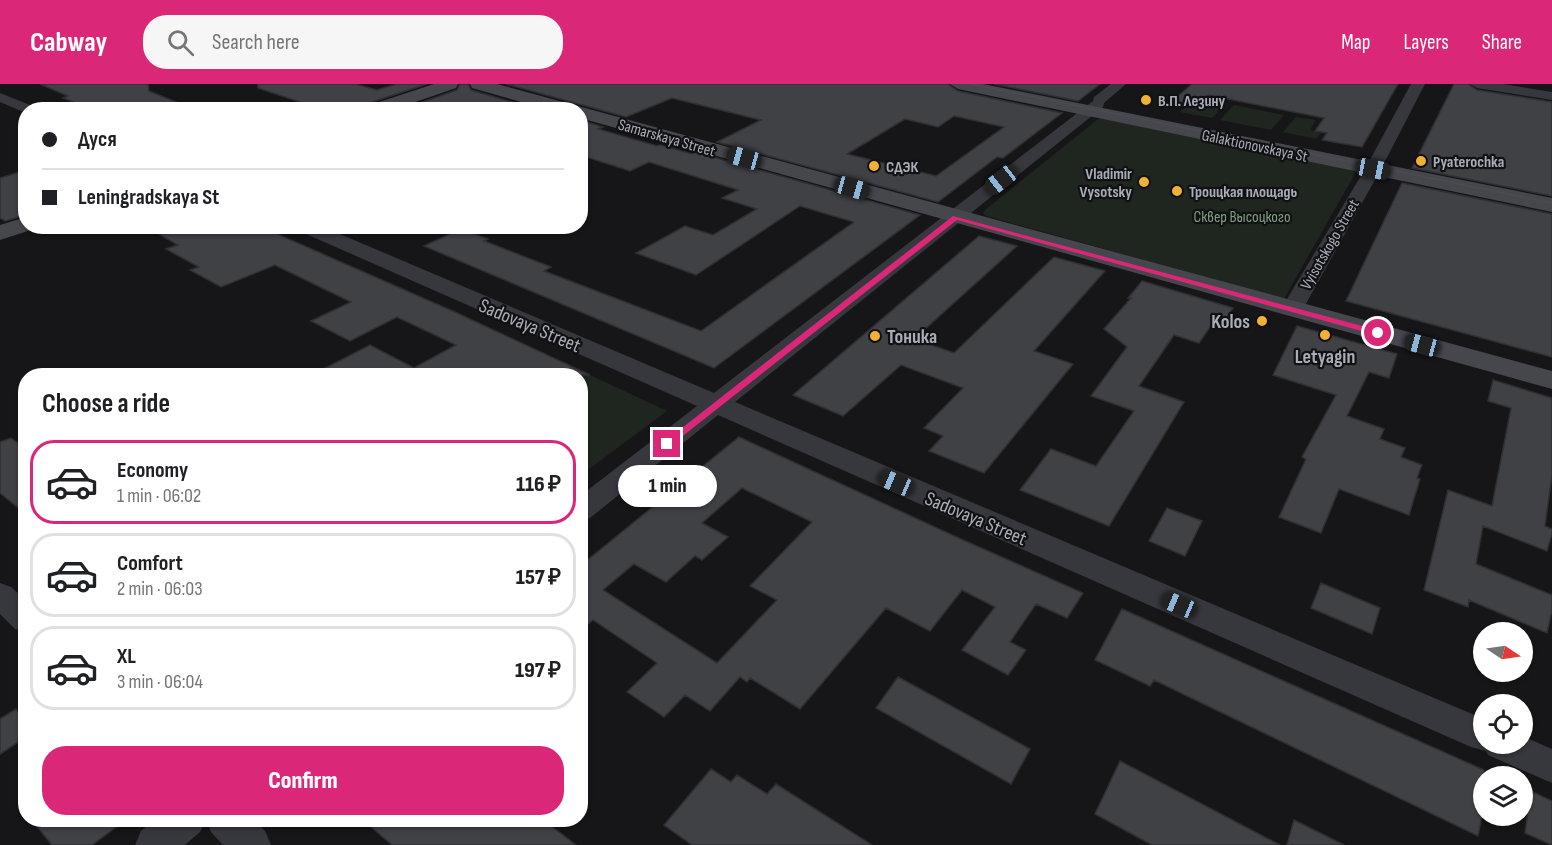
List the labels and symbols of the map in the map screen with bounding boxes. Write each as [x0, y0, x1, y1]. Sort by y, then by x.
place label: В.П. Лезину [1158, 92, 1225, 111]
marker: В.П. Лезину [1139, 93, 1153, 107]
street label: Samarskaya Street [616, 116, 717, 161]
street label: Galaktionovskaya St [1200, 126, 1309, 167]
car [724, 144, 764, 172]
place label: Pyaterochka [1433, 153, 1504, 172]
marker: Pyaterochka [1414, 154, 1428, 168]
car [1354, 157, 1392, 181]
place label: СДЭК [886, 158, 918, 177]
marker: СДЭК [867, 159, 881, 173]
car [981, 162, 1021, 198]
place label: Vladimir Vysotsky [1080, 165, 1132, 202]
car [832, 174, 872, 202]
marker: Vladimir Vysotsky [1137, 175, 1151, 189]
place label: Троицкая площадь [1189, 183, 1297, 202]
marker: Троицкая площадь [1170, 184, 1184, 198]
street label: Vyisotskogo Street [1297, 196, 1364, 293]
park label: Сквер Высоцкого [1193, 208, 1291, 227]
street label: Sadovaya Street [475, 294, 584, 358]
place label: Kolos [1211, 310, 1250, 334]
marker: Kolos [1255, 314, 1269, 328]
route start [1364, 319, 1391, 346]
place label: Тоника [887, 325, 937, 349]
marker: Letyagin [1318, 328, 1332, 342]
marker: Тоника [868, 329, 882, 343]
car [1402, 332, 1442, 358]
place label: Letyagin [1295, 345, 1355, 369]
route end [653, 430, 680, 457]
callout: 1 min [618, 465, 716, 507]
car [876, 468, 916, 498]
street label: Sadovaya Street [921, 487, 1030, 551]
car [1159, 590, 1199, 620]
north arrow [1473, 622, 1533, 682]

